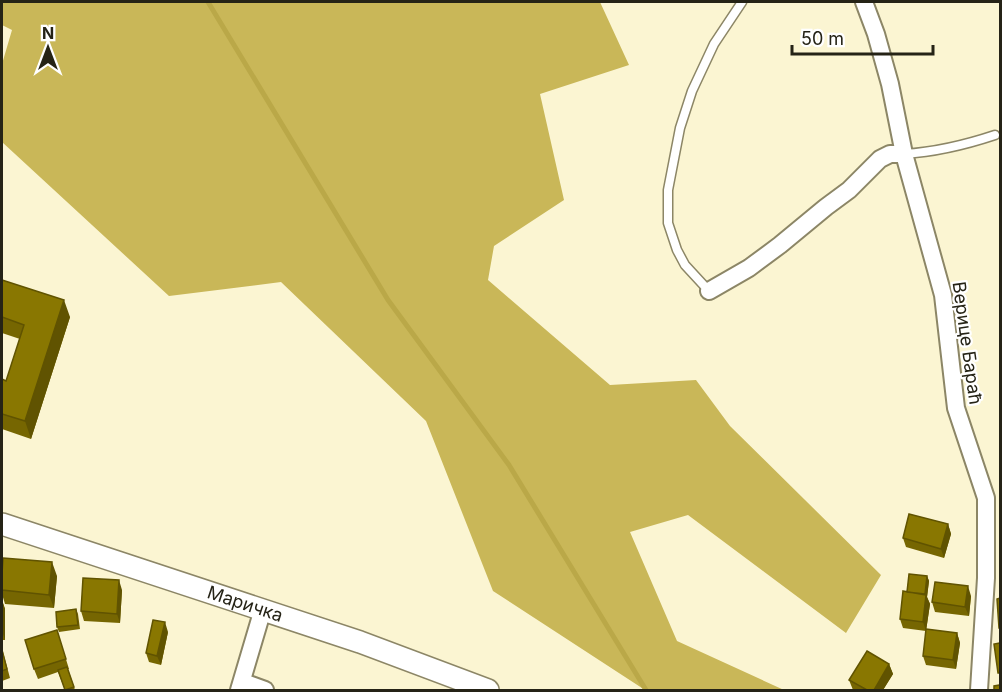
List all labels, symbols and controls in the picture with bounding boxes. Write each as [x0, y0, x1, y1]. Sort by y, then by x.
north arrow [18, 18, 78, 78]
scale bar [792, 18, 933, 56]
text: N [42, 23, 54, 43]
text: 50 m [801, 28, 844, 49]
street label: Верице Бараћ [948, 280, 987, 406]
street label: Маричка [205, 581, 286, 626]

